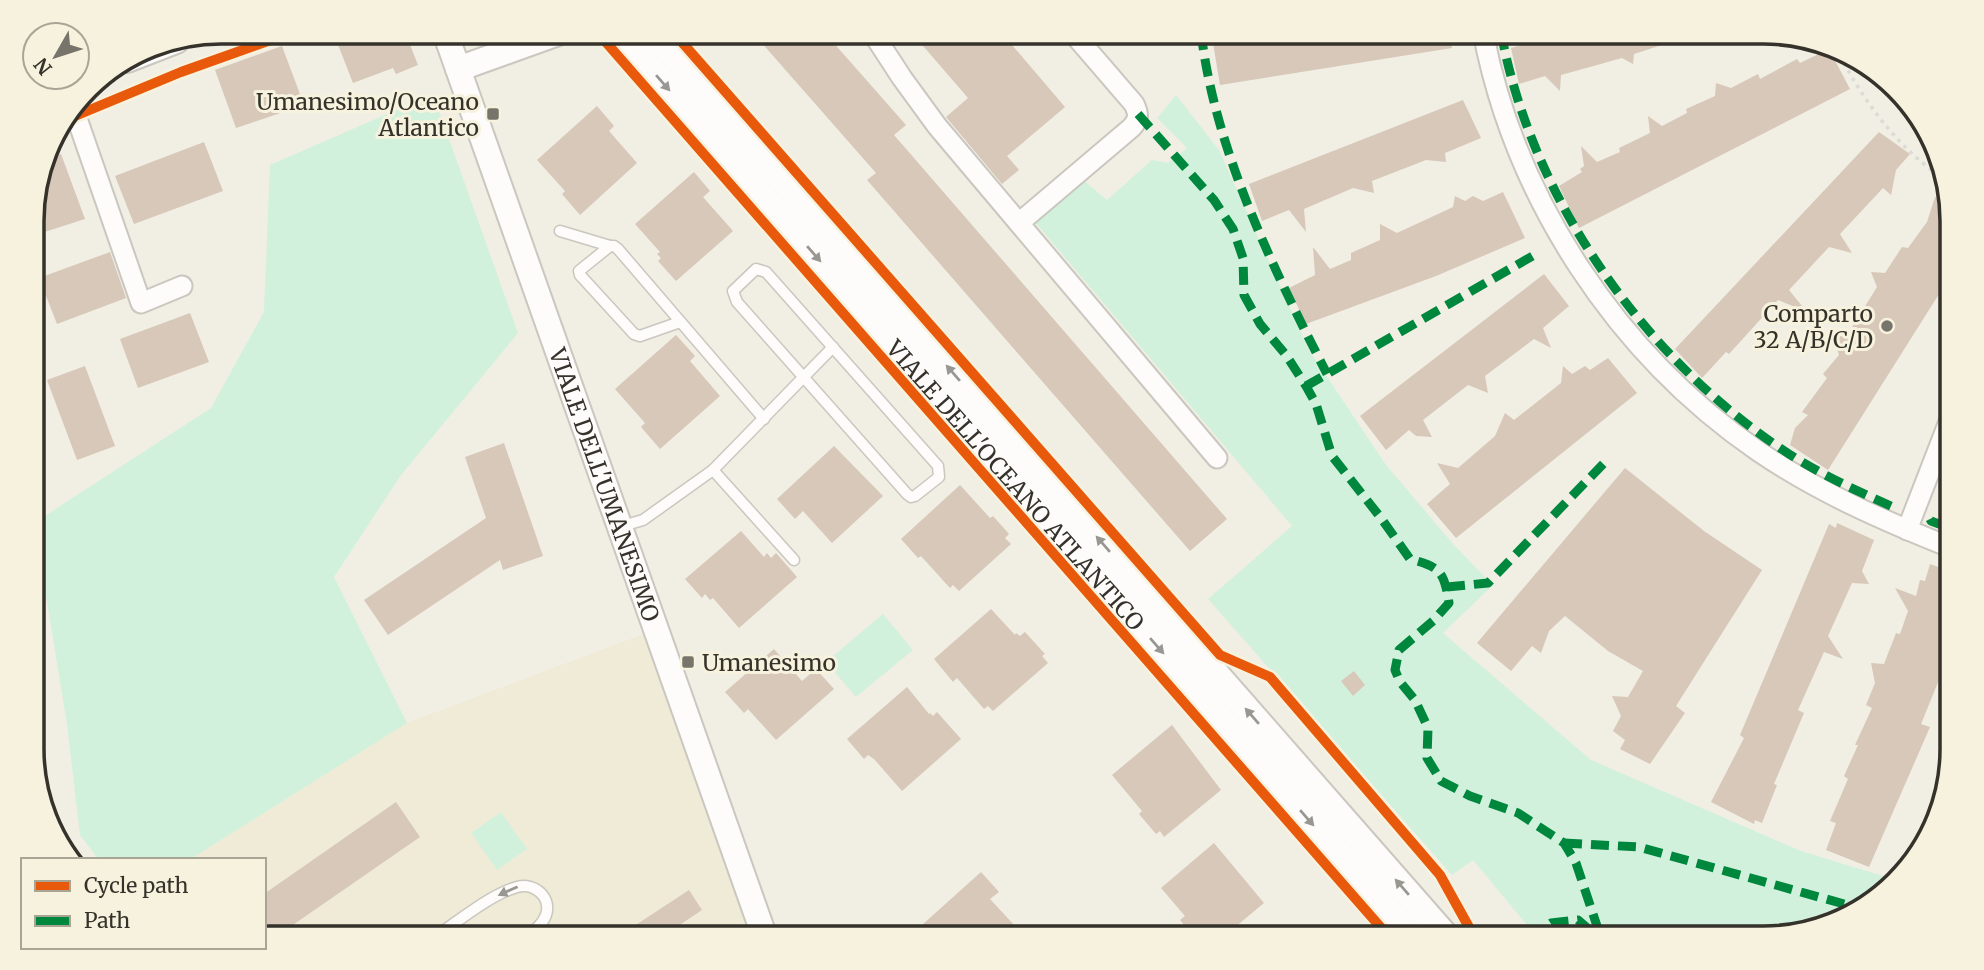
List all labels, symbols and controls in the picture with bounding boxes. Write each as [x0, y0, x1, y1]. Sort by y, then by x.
north arrow [21, 21, 91, 91]
text: N [29, 53, 57, 80]
one-way arrow [655, 74, 671, 91]
place label: Umanesimo/Oceano Atlantico [256, 87, 479, 142]
marker: Umanesimo/Oceano Atlantico [485, 106, 501, 122]
one-way arrow [806, 245, 822, 263]
place label: Comparto 32 A/B/C/D [1754, 299, 1873, 354]
marker: Comparto 32 A/B/C/D [1879, 318, 1895, 334]
street label: VIALE DELL'OCEANO ATLANTICO [880, 333, 1151, 636]
street label: VIALE DELL'UMANESIMO [543, 343, 667, 625]
one-way arrow [945, 364, 961, 382]
one-way arrow [1096, 536, 1111, 553]
one-way arrow [1149, 638, 1164, 655]
place label: Umanesimo [702, 648, 836, 677]
marker: Umanesimo [680, 654, 696, 670]
one-way arrow [1245, 707, 1260, 724]
one-way arrow [1299, 809, 1314, 826]
legend [21, 858, 266, 949]
text: Cycle path [84, 872, 188, 899]
one-way arrow [1394, 878, 1410, 896]
one-way arrow [497, 886, 518, 897]
text: Path [84, 907, 130, 934]

